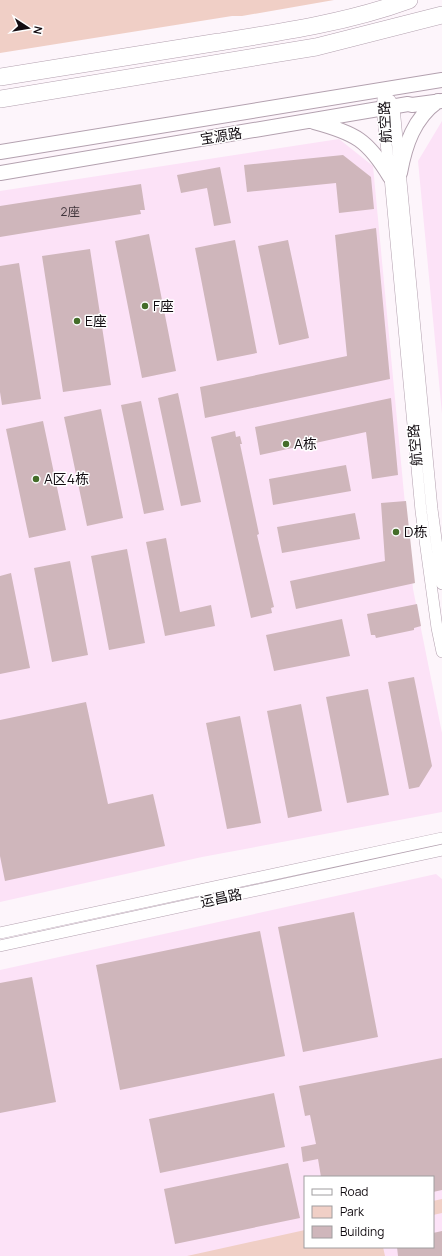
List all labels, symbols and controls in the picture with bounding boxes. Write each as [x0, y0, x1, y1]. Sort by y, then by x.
north arrow [8, 8, 48, 48]
text: N [30, 25, 46, 36]
street label: 航空路 [374, 101, 395, 143]
street label: 宝源路 [199, 123, 243, 148]
house number: 2座 [61, 203, 79, 220]
place label: F座 [153, 296, 174, 315]
marker: F座 [140, 301, 150, 311]
place label: E座 [85, 311, 107, 330]
marker: E座 [72, 316, 82, 326]
street label: 航空路 [403, 423, 426, 467]
place label: A栋 [294, 434, 317, 453]
marker: A栋 [281, 439, 291, 449]
place label: A区4栋 [44, 469, 89, 488]
marker: A区4栋 [31, 474, 41, 484]
place label: D栋 [404, 522, 427, 541]
marker: D栋 [391, 527, 401, 537]
street label: 运昌路 [198, 884, 243, 911]
legend [304, 1176, 434, 1248]
text: Road [340, 1183, 368, 1200]
text: Park [340, 1203, 365, 1220]
text: Building [340, 1223, 384, 1240]

